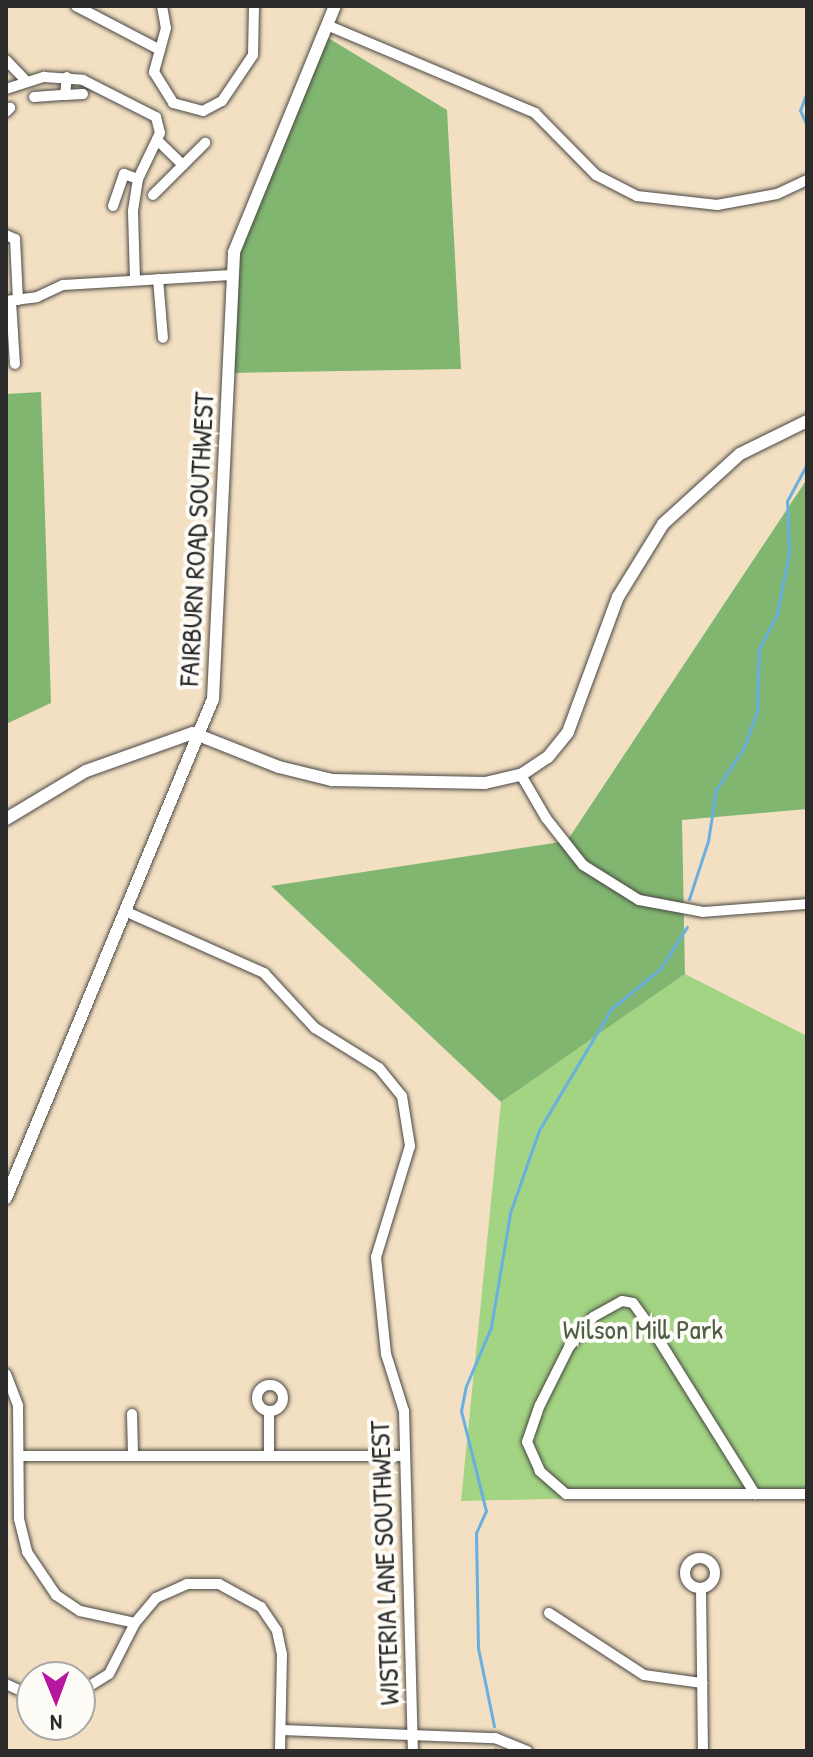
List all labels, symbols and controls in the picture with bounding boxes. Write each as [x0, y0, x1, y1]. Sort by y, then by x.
street label: FAIRBURN ROAD SOUTHWEST [172, 391, 220, 687]
park label: Wilson Mill Park [563, 1312, 723, 1346]
street label: WISTERIA LANE SOUTHWEST [362, 1420, 406, 1706]
north arrow [16, 1661, 96, 1741]
text: N [50, 1708, 63, 1738]

